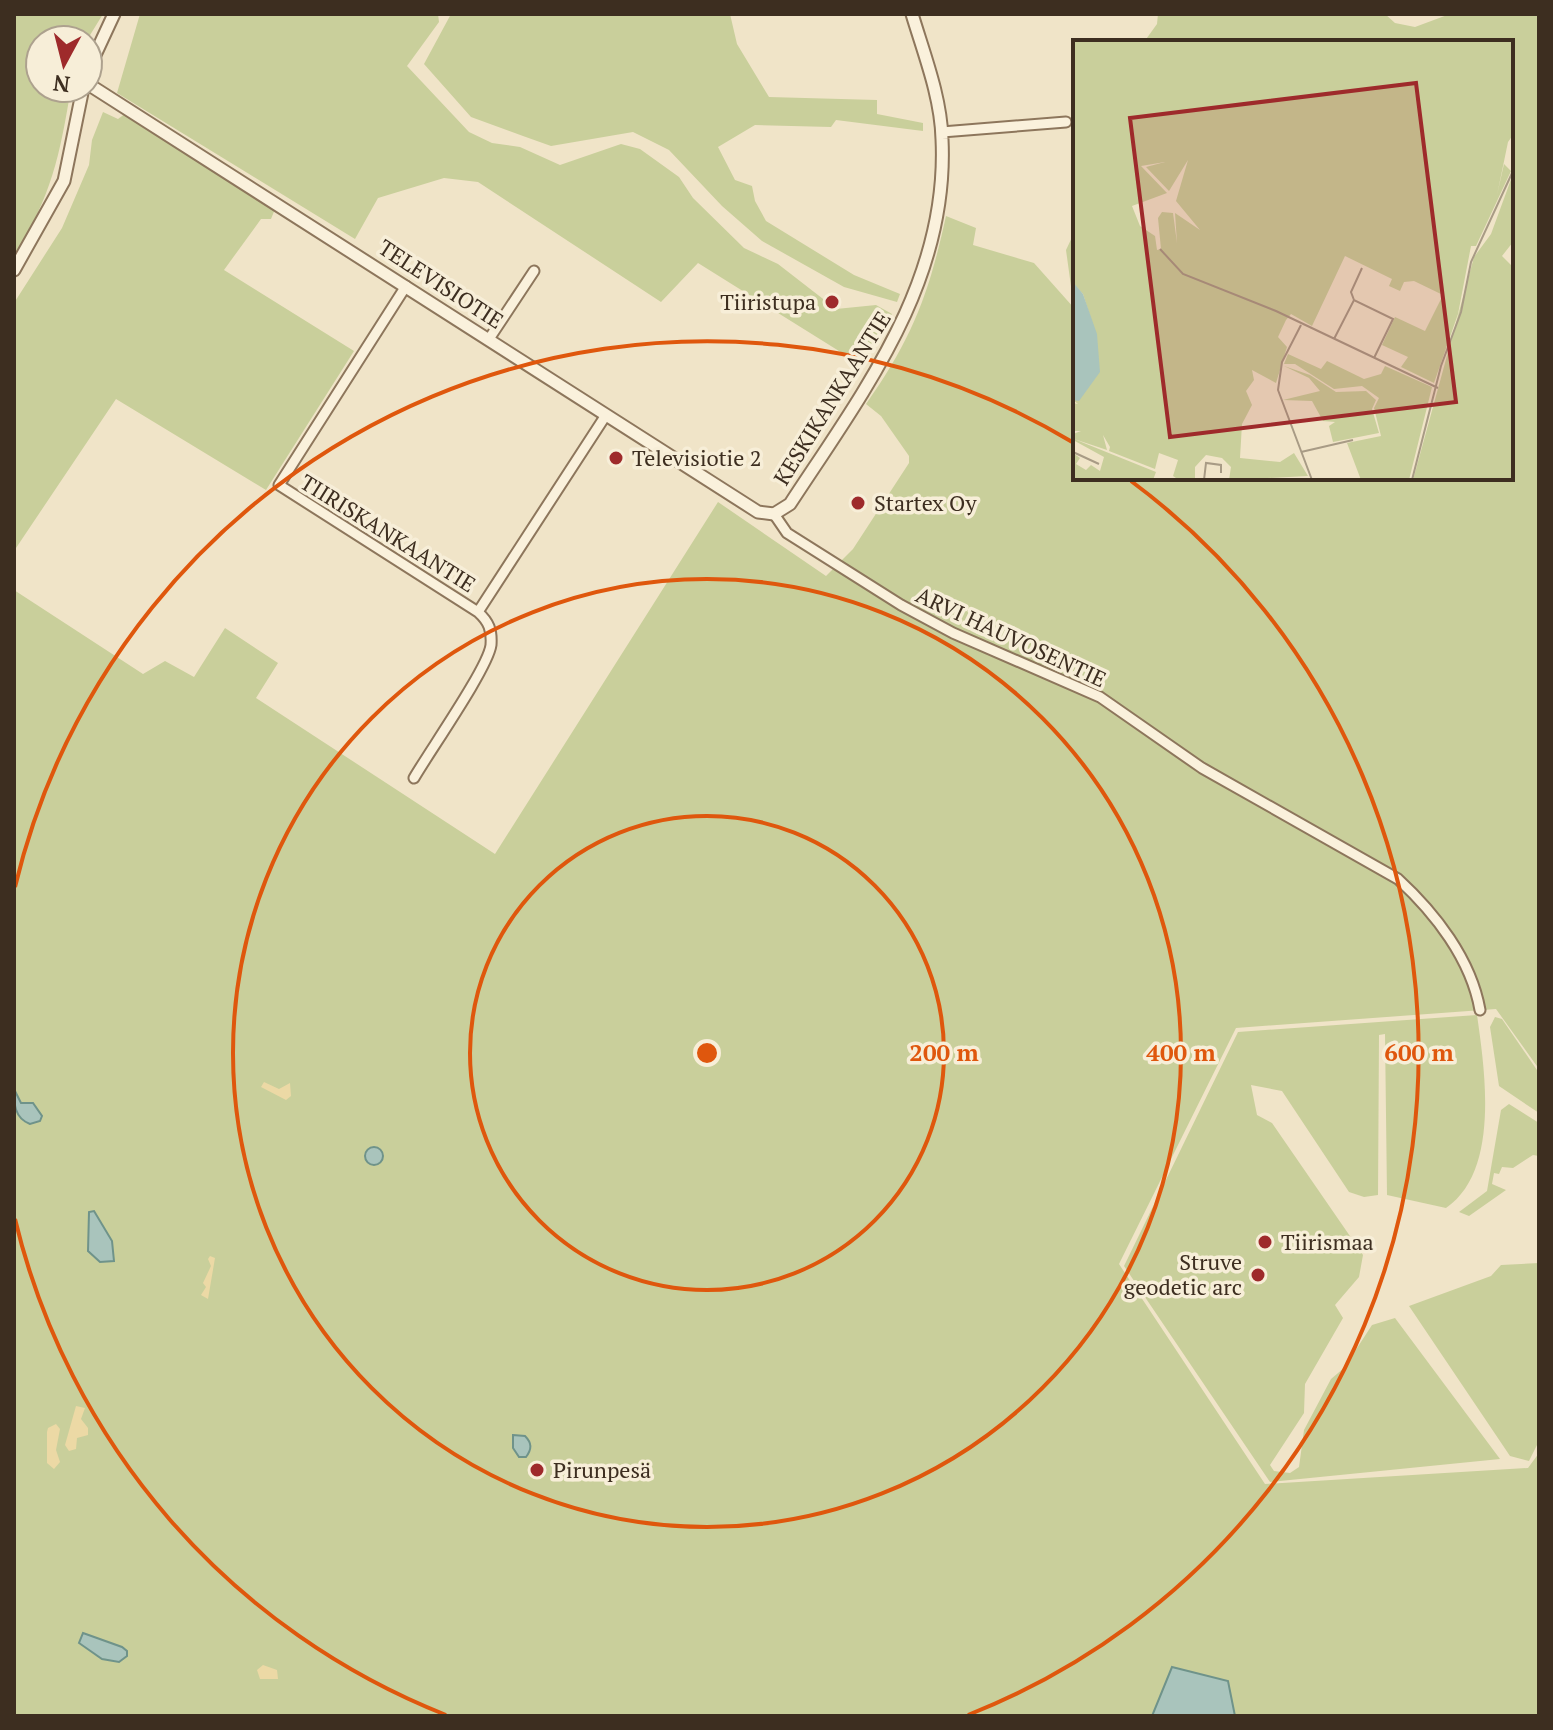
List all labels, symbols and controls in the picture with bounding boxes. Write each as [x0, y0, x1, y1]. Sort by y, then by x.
north arrow [24, 24, 104, 104]
inset map [1073, 40, 1513, 480]
text: N [51, 69, 72, 100]
street label: TELEVISIOTIE [373, 232, 509, 335]
place label: Tiiristupa [720, 287, 816, 316]
marker: Tiiristupa [823, 293, 841, 311]
street label: KESKIKANKAANTIE [766, 305, 897, 490]
place label: Televisiotie 2 [632, 443, 761, 472]
marker: Televisiotie 2 [607, 449, 625, 467]
street label: TIIRISKANKAANTIE [295, 467, 481, 598]
place label: Startex Oy [874, 488, 977, 517]
marker: Startex Oy [849, 494, 867, 512]
street label: ARVI HAUVOSENTIE [911, 580, 1111, 693]
text: 200 m [909, 1036, 979, 1068]
text: 400 m [1146, 1036, 1216, 1068]
text: 600 m [1384, 1036, 1454, 1068]
centre of rings [693, 1039, 721, 1067]
place label: Tiirismaa [1281, 1227, 1374, 1256]
marker: Tiirismaa [1256, 1233, 1274, 1251]
place label: Struve geodetic arc [1124, 1247, 1242, 1301]
marker: Struve geodetic arc [1249, 1266, 1267, 1284]
place label: Pirunpesä [553, 1455, 651, 1484]
marker: Pirunpesä [528, 1461, 546, 1479]

